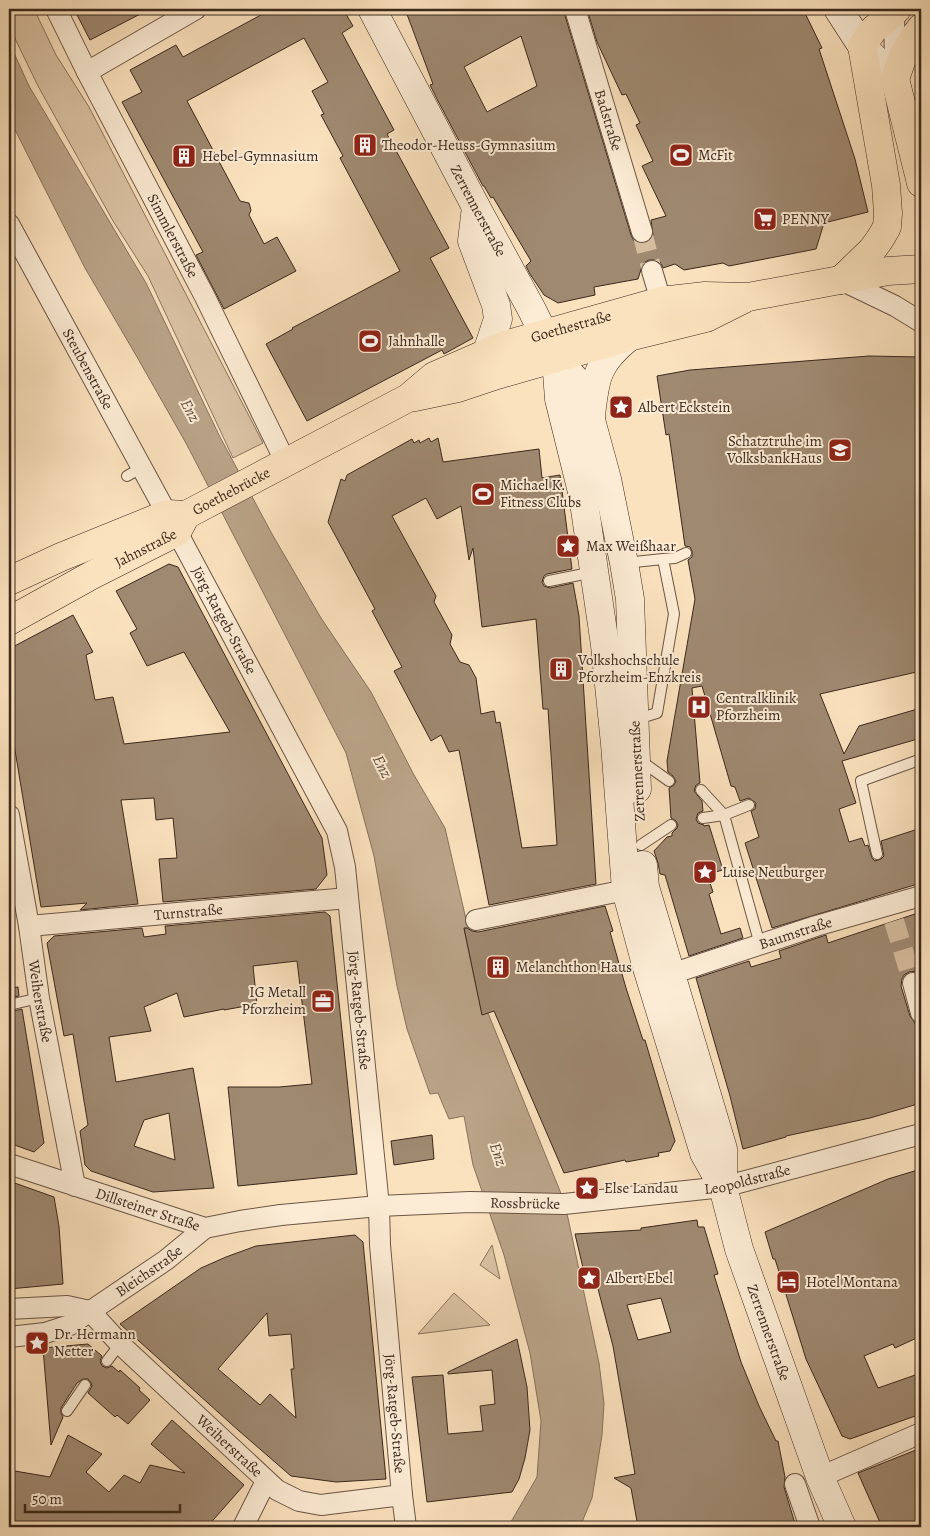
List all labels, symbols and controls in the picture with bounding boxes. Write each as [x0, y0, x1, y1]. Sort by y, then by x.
street label: Badstraße [590, 87, 627, 154]
building icon: Theodor-Heuss-Gymnasium [352, 132, 378, 158]
place label: Theodor-Heuss-Gymnasium [382, 135, 556, 155]
sports icon: McFit [668, 142, 694, 168]
building icon: Hebel-Gymnasium [171, 143, 197, 169]
place label: McFit [698, 145, 733, 165]
place label: Hebel-Gymnasium [202, 146, 319, 166]
street label: Zerrennerstraße [446, 161, 511, 260]
street label: Simmlerstraße [143, 190, 203, 281]
supermarket icon: PENNY [752, 206, 778, 232]
place label: PENNY [782, 209, 830, 229]
street label: Goethestraße [528, 305, 614, 347]
street label: Steubenstraße [58, 325, 118, 413]
sports icon: Jahnhalle [357, 328, 383, 354]
place label: Jahnhalle [388, 331, 445, 351]
place icon: Albert Eckstein [608, 394, 634, 420]
water label: Enz [175, 395, 205, 426]
place label: Albert Eckstein [637, 397, 731, 417]
place label: Schatztruhe im VolksbankHaus [726, 431, 823, 468]
school or university icon: Schatztruhe im VolksbankHaus [827, 437, 853, 463]
street label: Goethebrücke [189, 462, 274, 520]
place label: Michael K. Fitness Clubs [500, 475, 581, 512]
sports icon: Michael K. Fitness Clubs [470, 481, 496, 507]
street label: Jahnstraße [111, 524, 180, 572]
place icon: Max Weißhaar [555, 533, 581, 559]
place label: Max Weißhaar [586, 536, 676, 556]
street label: Jörg-Ratgeb-Straße [187, 563, 261, 678]
place label: Volkshochschule Pforzheim-Enzkreis [577, 650, 701, 687]
building icon: Volkshochschule Pforzheim-Enzkreis [548, 656, 574, 682]
place label: Centralklinik Pforzheim [716, 688, 797, 725]
hospital icon: Centralklinik Pforzheim [686, 694, 712, 720]
street label: Zerrennerstraße [624, 720, 650, 822]
water label: Enz [367, 751, 397, 782]
place icon: Luise Neuburger [692, 859, 718, 885]
place label: Luise Neuburger [722, 862, 825, 882]
street label: Turnstraße [153, 899, 224, 925]
street label: Baumstraße [756, 912, 835, 954]
street label: Jörg-Ratgeb-Straße [343, 950, 375, 1071]
building icon: Melanchthon Haus [485, 954, 511, 980]
place label: Melanchthon Haus [516, 957, 632, 977]
street label: Weiherstraße [24, 958, 57, 1045]
place label: IG Metall Pforzheim [241, 982, 307, 1019]
office icon: IG Metall Pforzheim [310, 988, 336, 1014]
water label: Enz [484, 1140, 512, 1169]
street label: Leopoldstraße [703, 1159, 793, 1199]
place icon: Else Landau [574, 1175, 600, 1201]
place label: Else Landau [604, 1178, 679, 1198]
street label: Dillsteiner Straße [93, 1183, 203, 1236]
street label: Rossbrücke [490, 1192, 561, 1214]
street label: Bleichstraße [112, 1241, 187, 1301]
place icon: Albert Ebel [576, 1265, 602, 1291]
place label: Albert Ebel [605, 1268, 673, 1288]
hotel icon: Hotel Montana [775, 1269, 801, 1295]
place label: Hotel Montana [806, 1272, 898, 1292]
street label: Zerrennerstraße [742, 1281, 795, 1384]
place label: Dr. Hermann Netter [54, 1324, 136, 1361]
place icon: Dr. Hermann Netter [24, 1330, 50, 1356]
street label: Jörg-Ratgeb-Straße [380, 1353, 410, 1474]
street label: Weiherstraße [191, 1409, 267, 1482]
scale bar [25, 1481, 180, 1513]
text: 50 m [32, 1489, 62, 1509]

